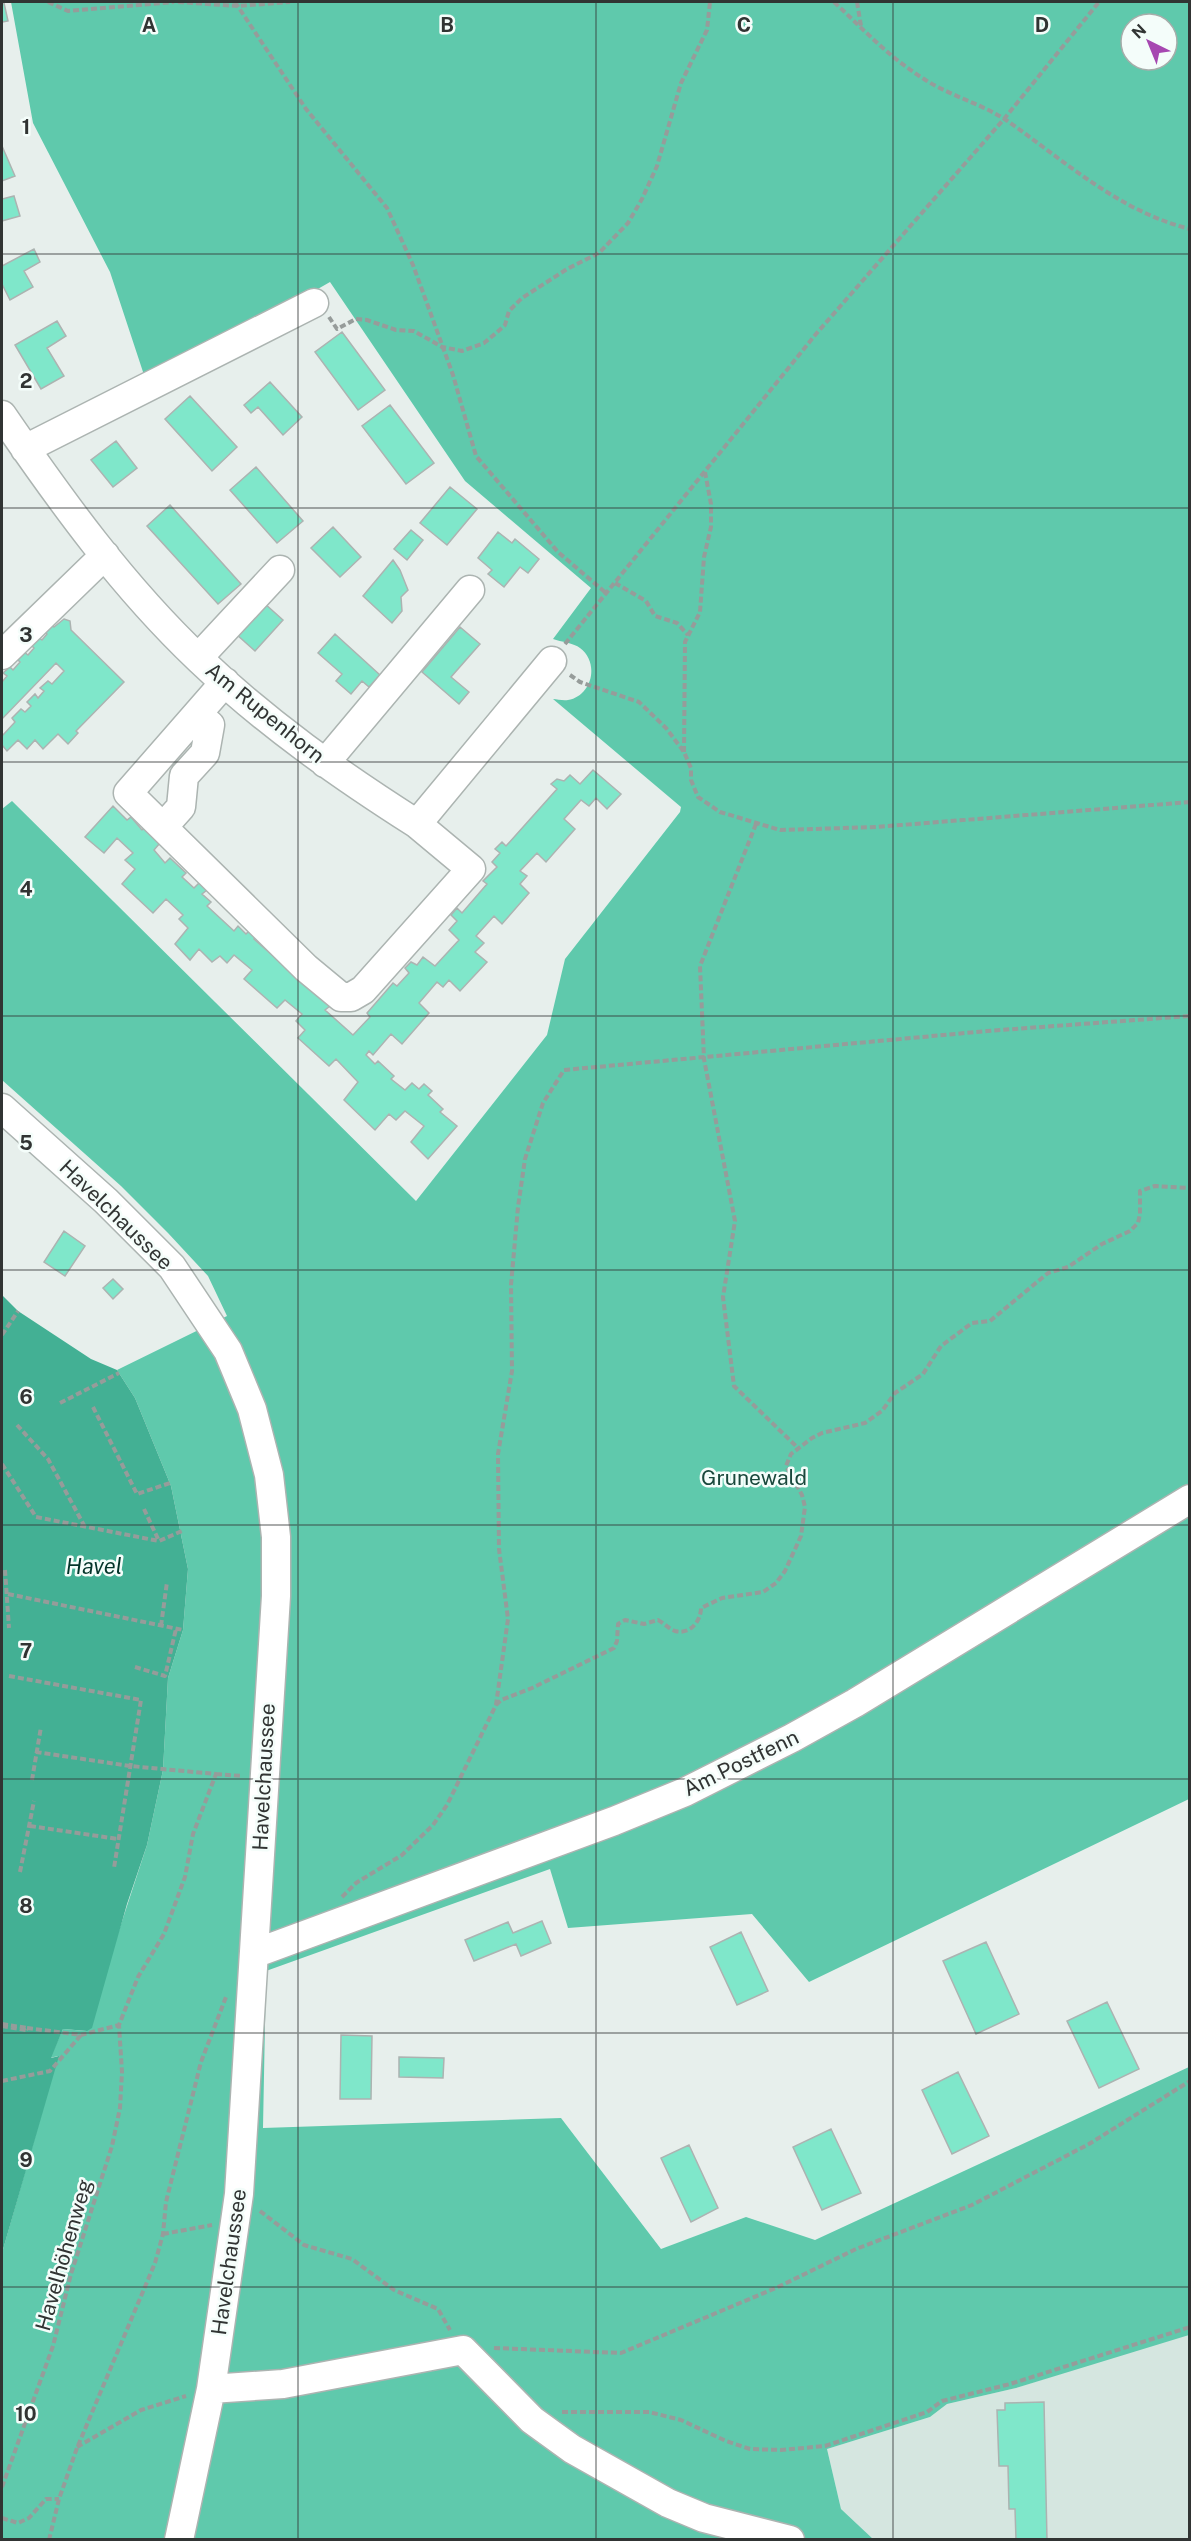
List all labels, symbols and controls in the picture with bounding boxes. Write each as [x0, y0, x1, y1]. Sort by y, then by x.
north arrow [1119, 12, 1179, 72]
text: A [142, 13, 156, 37]
text: B [440, 13, 454, 37]
text: C [737, 13, 751, 37]
text: D [1035, 13, 1049, 37]
text: N [1128, 20, 1150, 43]
text: 1 [22, 115, 30, 139]
text: 2 [20, 369, 32, 393]
text: 3 [19, 623, 33, 647]
street label: Am Rupenhorn [201, 657, 330, 768]
text: 4 [19, 877, 33, 901]
text: 5 [19, 1131, 33, 1155]
street label: Havelchaussee [55, 1154, 178, 1275]
text: 6 [19, 1385, 33, 1409]
park label: Grunewald [701, 1465, 807, 1490]
water label: Havel [66, 1553, 122, 1579]
text: 7 [20, 1639, 32, 1663]
street label: Havelchaussee [247, 1703, 280, 1851]
street label: Am Postfenn [679, 1724, 803, 1801]
text: 8 [19, 1894, 33, 1918]
text: 9 [19, 2148, 33, 2172]
street label: Havelhöhenweg [30, 2176, 97, 2334]
street label: Havelchaussee [206, 2187, 251, 2337]
text: 10 [15, 2402, 37, 2426]

